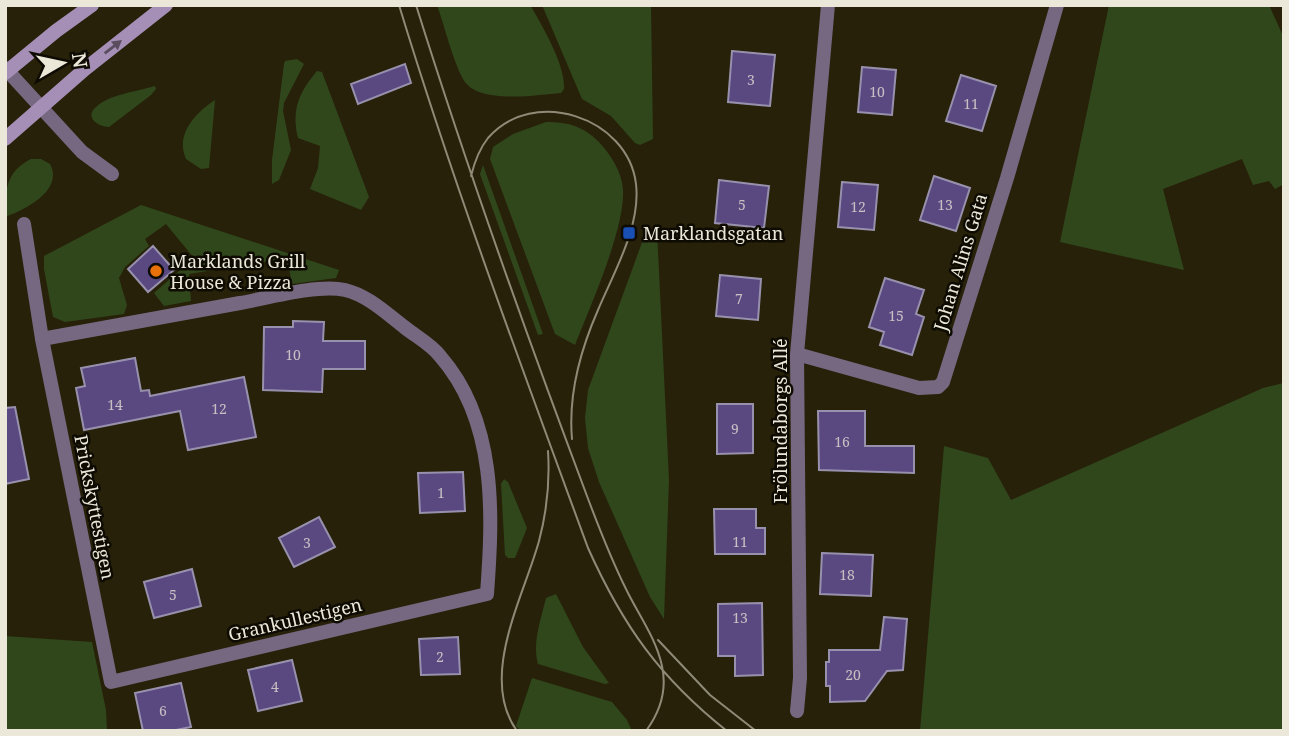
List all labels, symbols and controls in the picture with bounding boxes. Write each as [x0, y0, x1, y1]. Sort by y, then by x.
north arrow [28, 28, 98, 98]
one-way arrow [104, 41, 122, 55]
text: N [66, 51, 94, 70]
house number: 3 [747, 70, 755, 89]
house number: 10 [869, 82, 885, 101]
house number: 11 [963, 94, 979, 113]
street label: Johan Alins Gata [927, 190, 992, 335]
house number: 5 [738, 195, 746, 214]
house number: 13 [937, 195, 953, 214]
house number: 12 [850, 197, 866, 216]
place label: Marklandsgatan [643, 221, 784, 245]
marker: Marklandsgatan [621, 225, 637, 241]
place label: Marklands Grill House & Pizza [170, 249, 306, 294]
marker: Marklands Grill House & Pizza [148, 263, 164, 279]
house number: 7 [735, 289, 743, 308]
house number: 15 [888, 306, 904, 325]
street label: Frölundaborgs Allé [768, 338, 792, 504]
house number: 10 [285, 345, 301, 364]
house number: 14 [107, 395, 123, 414]
house number: 12 [211, 399, 227, 418]
house number: 9 [731, 419, 739, 438]
house number: 16 [834, 432, 850, 451]
street label: Prickskyttestigen [69, 433, 121, 582]
house number: 1 [437, 483, 445, 502]
house number: 11 [732, 532, 748, 551]
house number: 3 [303, 533, 311, 552]
house number: 18 [839, 565, 855, 584]
house number: 5 [169, 585, 177, 604]
street label: Grankullestigen [226, 592, 365, 646]
house number: 13 [732, 608, 748, 627]
house number: 2 [436, 647, 444, 666]
house number: 20 [845, 665, 861, 684]
house number: 4 [271, 677, 279, 696]
house number: 6 [159, 701, 167, 720]

